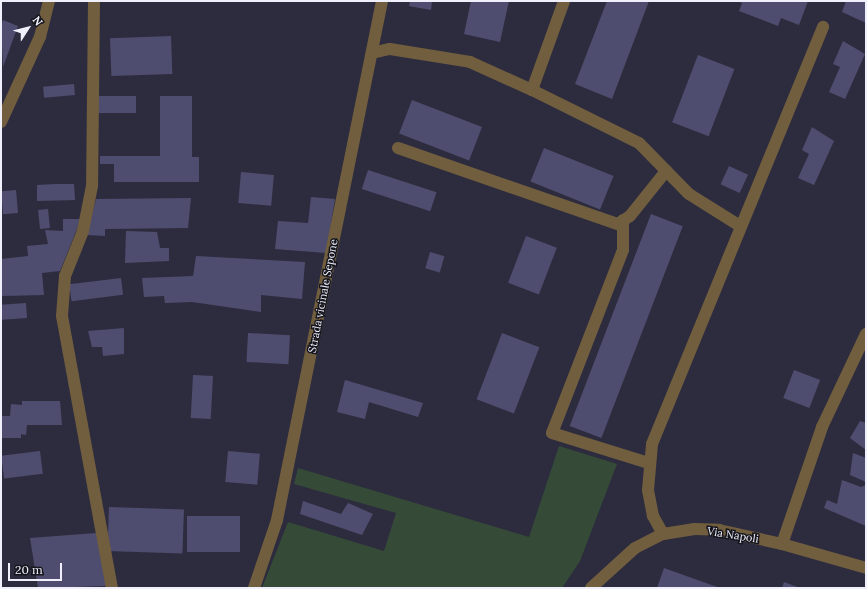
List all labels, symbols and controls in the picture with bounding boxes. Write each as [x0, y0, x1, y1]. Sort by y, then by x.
north arrow [8, 8, 48, 48]
text: N [30, 13, 46, 28]
street label: Strada vicinale Sepone [305, 238, 341, 354]
street label: Via Napoli [706, 524, 760, 546]
scale bar [10, 555, 64, 581]
text: 20 m [15, 562, 43, 577]

